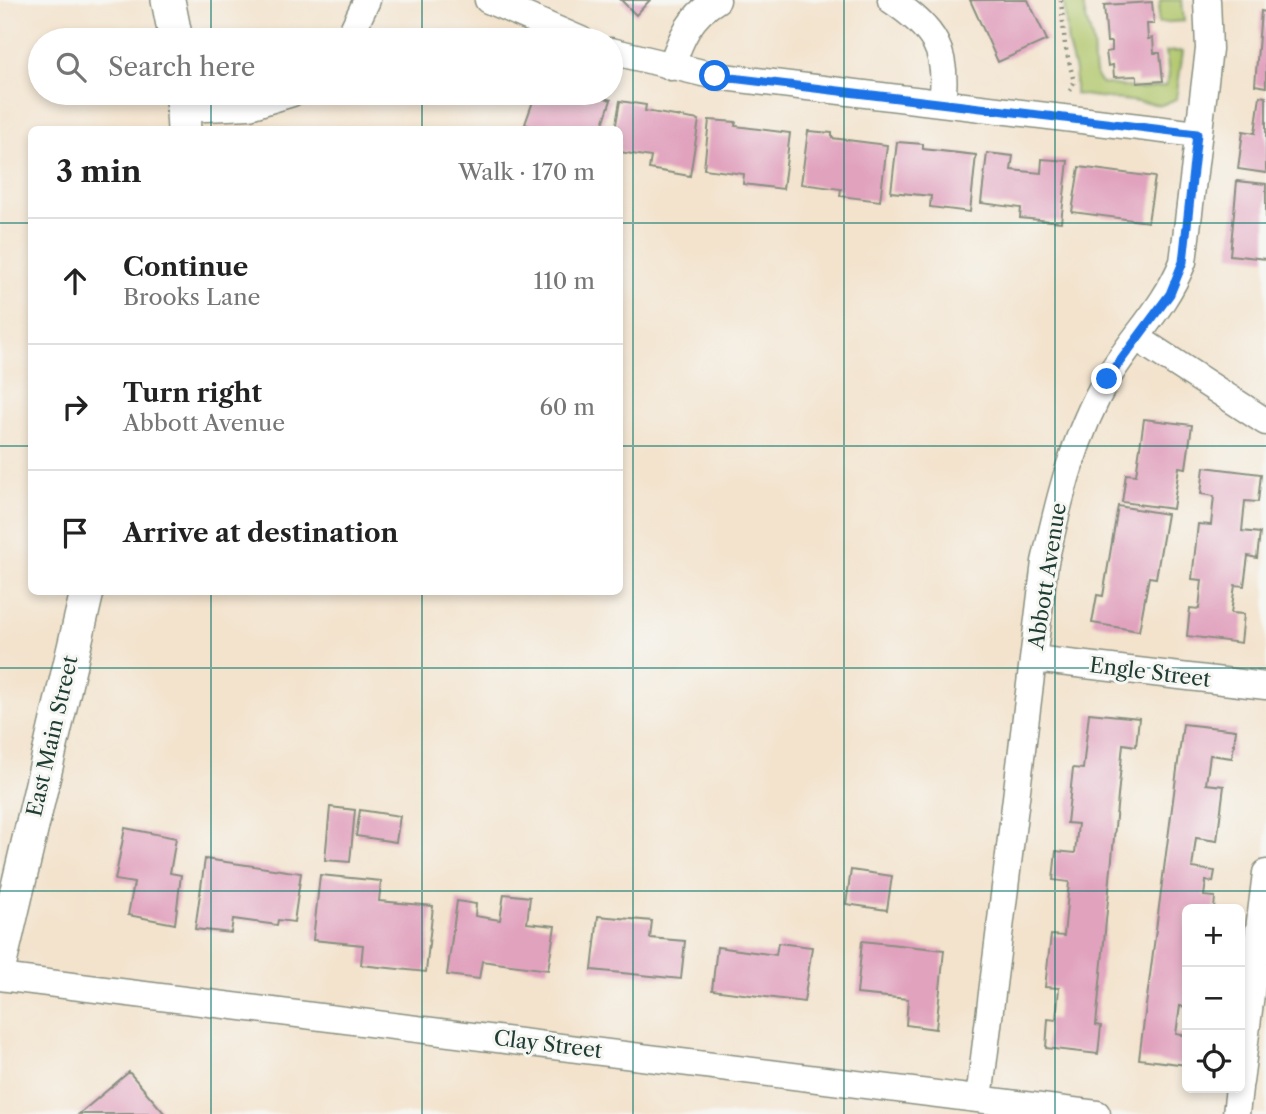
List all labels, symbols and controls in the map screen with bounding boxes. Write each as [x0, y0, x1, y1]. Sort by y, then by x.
search box [28, 28, 623, 105]
icon: search [52, 48, 90, 86]
text: Search here [108, 51, 255, 83]
route start [699, 60, 730, 91]
text: 3 min [56, 153, 142, 190]
text: Walk · 170 m [458, 158, 595, 186]
text: Continue [123, 251, 248, 283]
icon: ahead [56, 262, 94, 300]
text: 110 m [534, 267, 595, 295]
text: Brooks Lane [123, 283, 261, 311]
route end [1091, 363, 1122, 394]
text: Turn right [123, 377, 262, 409]
icon: right [56, 388, 94, 426]
text: 60 m [539, 393, 595, 421]
text: Abbott Avenue [123, 409, 285, 437]
street label: Abbott Avenue [1023, 501, 1071, 652]
icon: arrive [56, 514, 94, 552]
text: Arrive at destination [123, 517, 398, 549]
street label: Engle Street [1088, 652, 1213, 692]
street label: East Main Street [21, 653, 83, 819]
map controls [1182, 904, 1245, 1093]
button: + [1182, 904, 1245, 967]
button: − [1182, 967, 1245, 1030]
street label: Clay Street [492, 1025, 604, 1063]
button: locate [1182, 1030, 1245, 1093]

